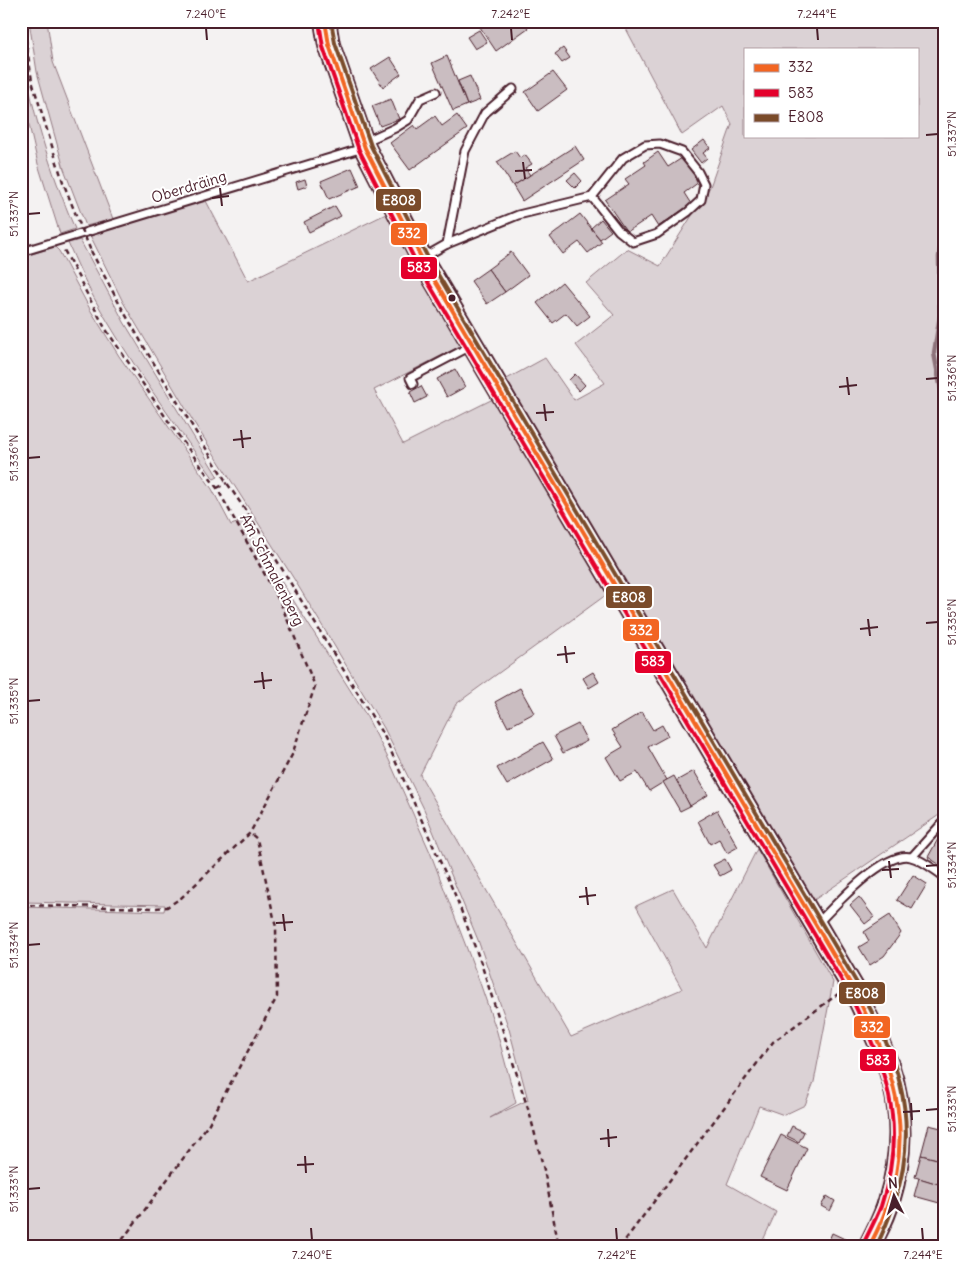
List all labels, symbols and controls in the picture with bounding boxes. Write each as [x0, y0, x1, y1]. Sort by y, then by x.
text: 7.240°E [186, 6, 226, 21]
text: 7.242°E [491, 6, 531, 21]
text: 7.244°E [797, 6, 837, 21]
legend [744, 48, 918, 138]
text: 332 [788, 57, 813, 76]
text: 583 [788, 83, 814, 102]
text: E808 [788, 107, 824, 126]
text: 51.337°N [944, 111, 959, 157]
street label: Oberdräing [149, 166, 229, 207]
line badge: E808 [375, 188, 422, 212]
text: 51.337°N [6, 191, 21, 237]
text: E808 [382, 191, 416, 209]
line badge: 332 [390, 222, 428, 246]
text: 332 [397, 224, 421, 242]
line badge: 583 [400, 256, 438, 280]
text: 583 [407, 258, 431, 276]
unlabelled marker [447, 293, 457, 303]
text: 51.336°N [944, 354, 959, 402]
text: 51.336°N [6, 434, 21, 482]
street label: Am Schmalenberg [236, 510, 309, 629]
line badge: E808 [605, 585, 653, 609]
text: E808 [612, 588, 646, 606]
text: 51.335°N [944, 599, 959, 645]
line badge: 332 [622, 618, 660, 642]
text: 332 [629, 621, 653, 639]
line badge: 583 [634, 650, 672, 674]
text: 583 [641, 652, 665, 670]
text: 51.335°N [6, 678, 21, 724]
text: 51.334°N [944, 841, 959, 889]
text: 51.334°N [6, 921, 21, 969]
line badge: E808 [838, 981, 886, 1005]
text: E808 [845, 984, 879, 1002]
line badge: 332 [853, 1015, 891, 1039]
text: 332 [860, 1018, 884, 1036]
line badge: 583 [859, 1048, 897, 1072]
text: 583 [866, 1051, 890, 1069]
text: 51.333°N [944, 1086, 959, 1132]
text: 51.333°N [6, 1166, 21, 1212]
north arrow [868, 1170, 918, 1220]
text: N [887, 1174, 898, 1192]
text: 7.240°E [292, 1247, 332, 1262]
text: 7.242°E [597, 1247, 637, 1262]
text: 7.244°E [903, 1247, 943, 1262]

